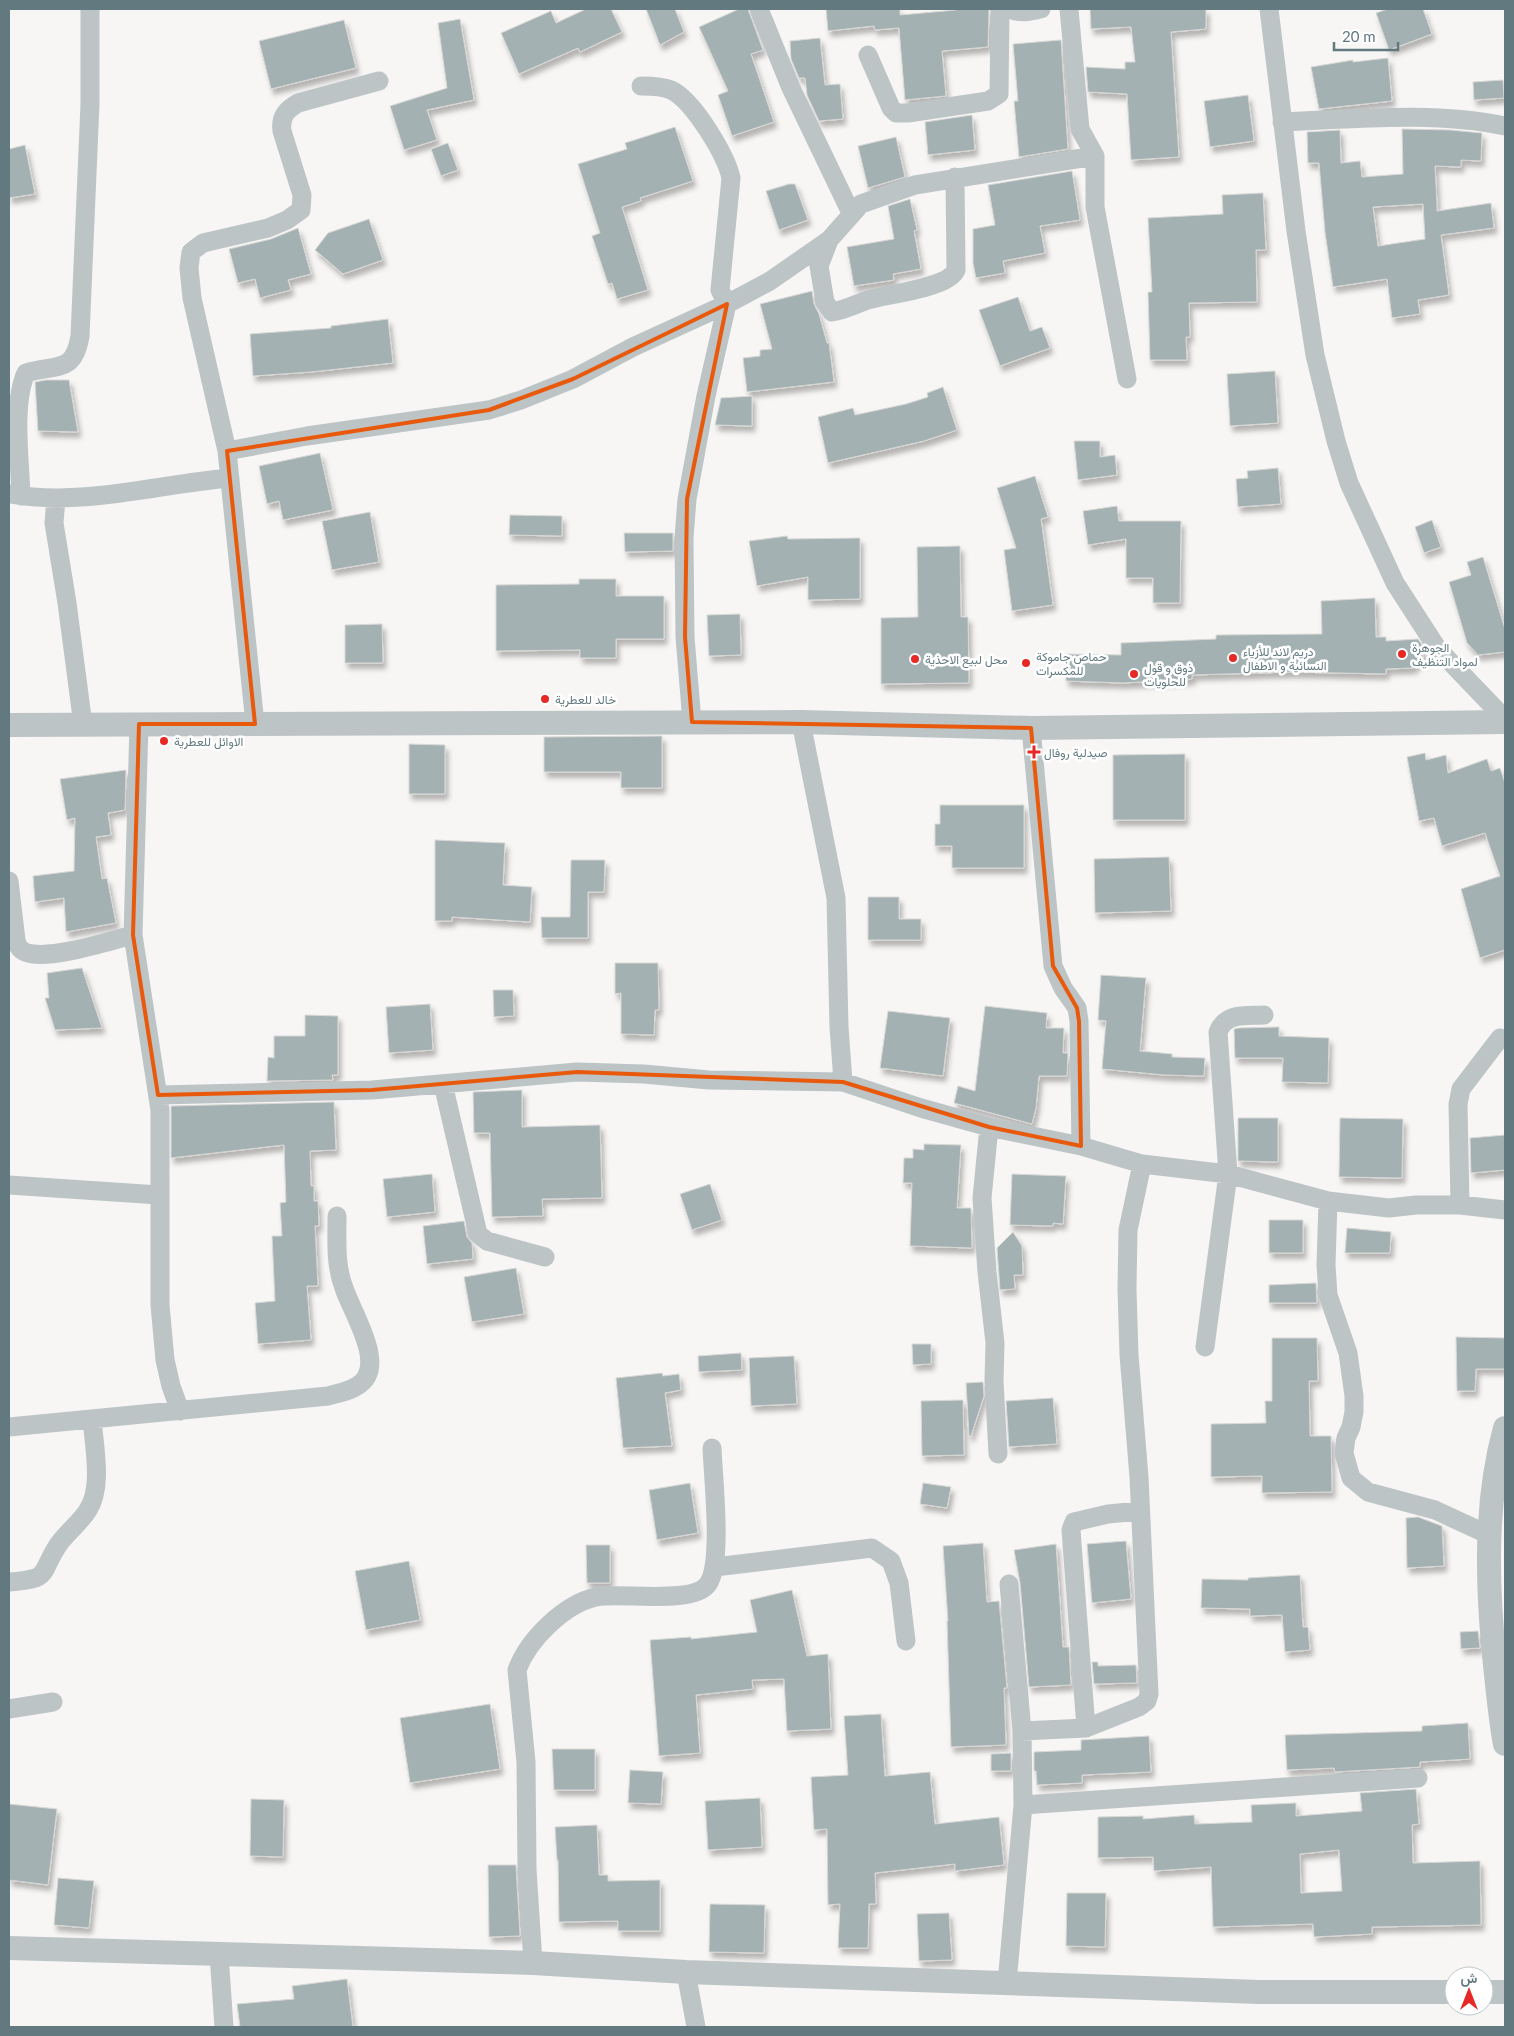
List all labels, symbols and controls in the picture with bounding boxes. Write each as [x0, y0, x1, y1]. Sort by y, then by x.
scale bar [1334, 20, 1398, 52]
text: 20 m [1342, 27, 1376, 45]
place label: الجوهرة لمواد التنظيف [1412, 640, 1478, 670]
place label: دريم لاند للأزياء النسائية و الاطفال [1243, 644, 1327, 674]
marker: الجوهرة لمواد التنظيف [1396, 648, 1408, 660]
place label: حماص جاموكة للمكسرات [1036, 649, 1107, 679]
place label: محل لبيع الاحذية [925, 652, 1008, 669]
marker: دريم لاند للأزياء النسائية و الاطفال [1227, 652, 1239, 664]
marker: محل لبيع الاحذية [909, 653, 921, 665]
marker: حماص جاموكة للمكسرات [1020, 657, 1032, 669]
place label: ذوق و قول للحلويات [1144, 660, 1194, 690]
marker: ذوق و قول للحلويات [1128, 668, 1140, 680]
place label: خالد للعطرية [555, 692, 616, 708]
marker: خالد للعطرية [539, 693, 551, 705]
place label: الاوائل للعطرية [174, 734, 243, 750]
marker: الاوائل للعطرية [158, 735, 170, 747]
place label: صيدلية روفال [1044, 745, 1107, 761]
marker: صيدلية روفال [1028, 746, 1040, 758]
north arrow [1444, 1966, 1494, 2016]
text: ش [1461, 1969, 1478, 1987]

